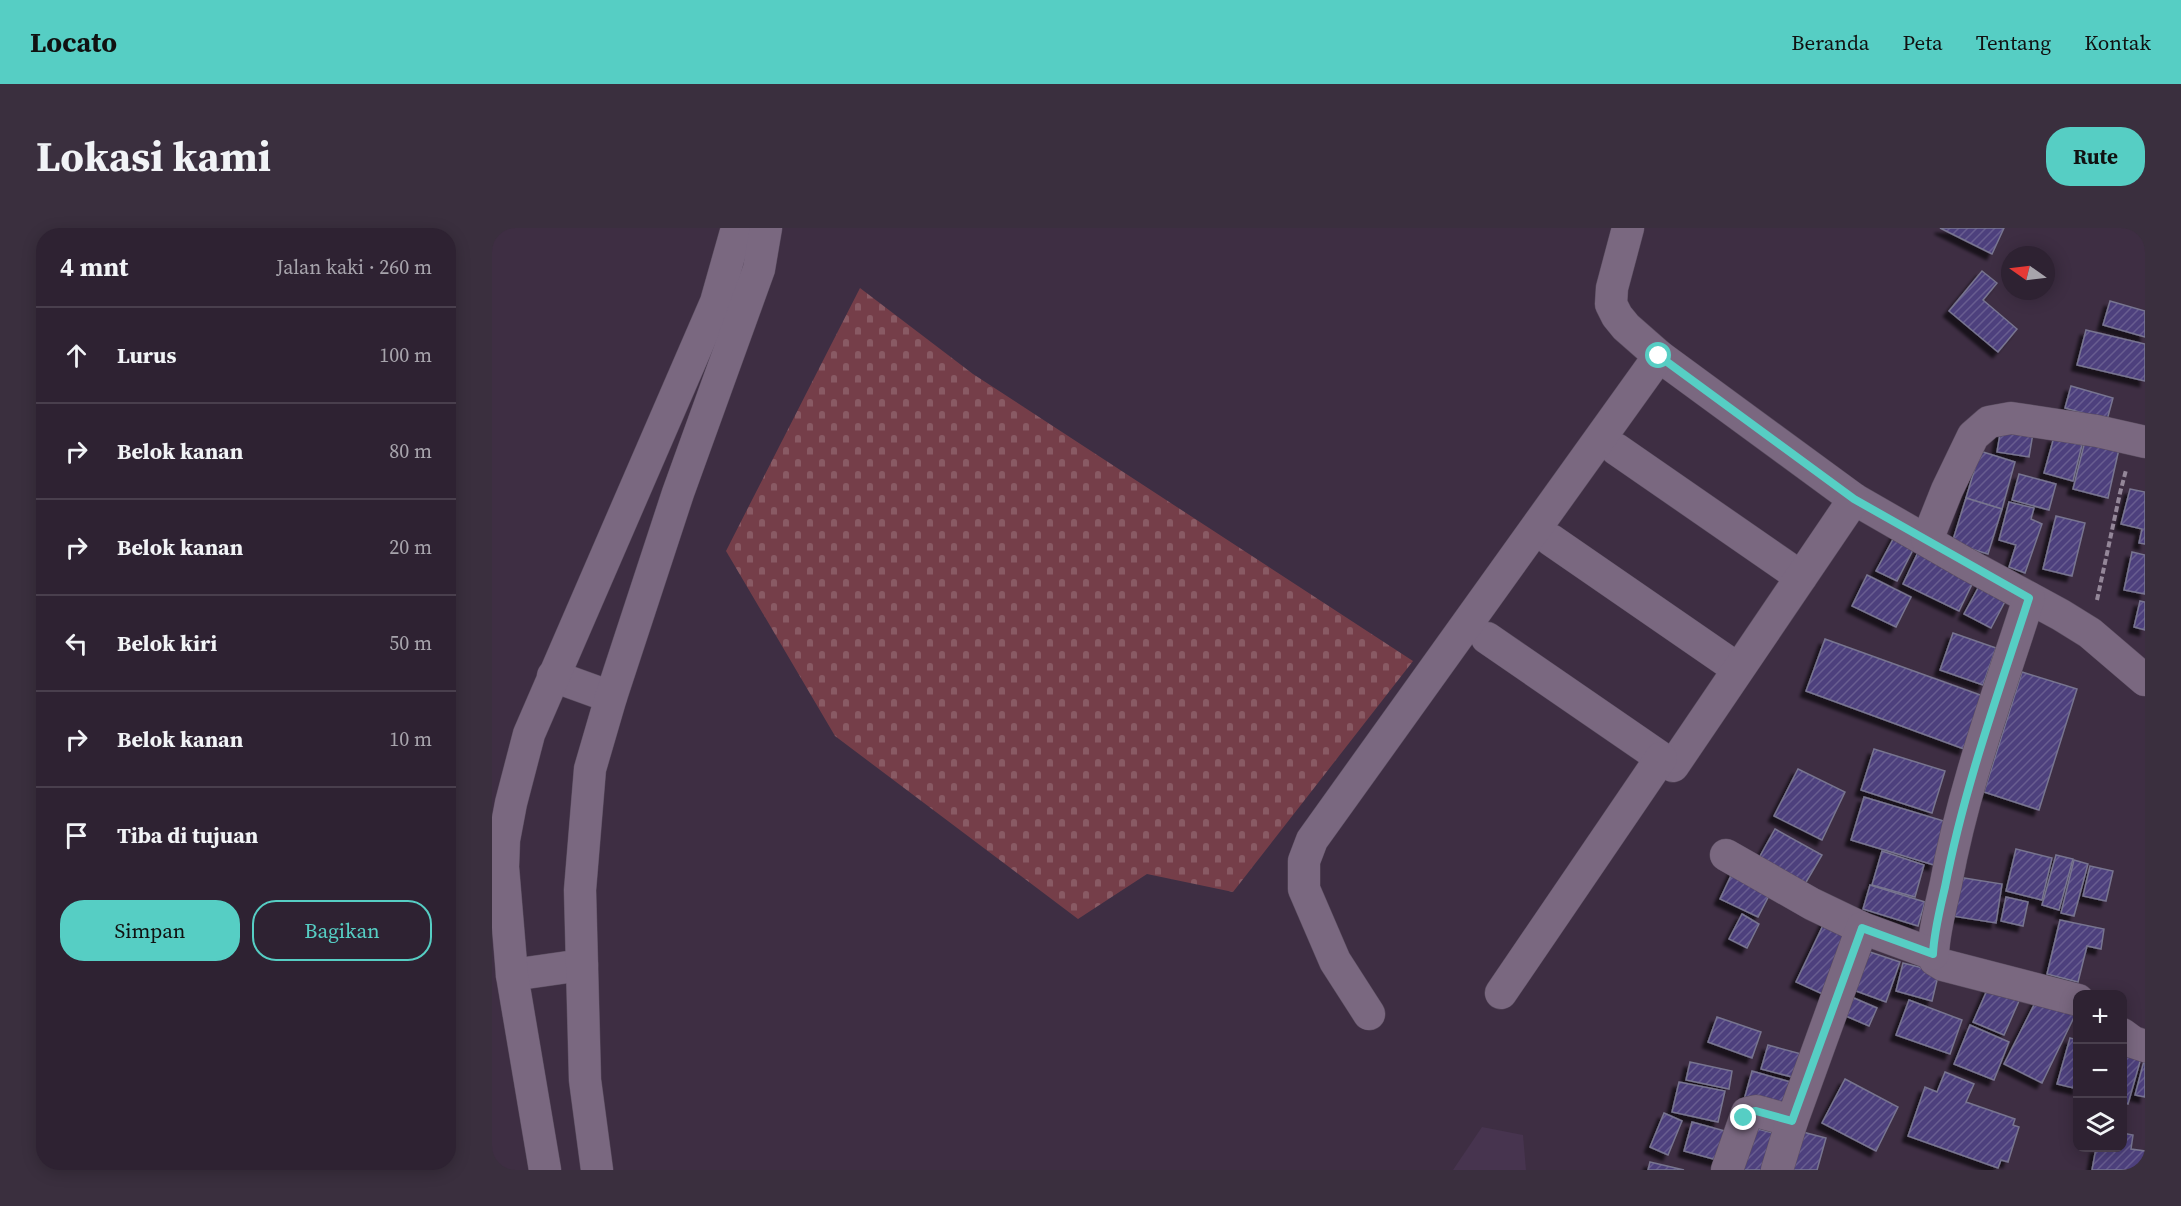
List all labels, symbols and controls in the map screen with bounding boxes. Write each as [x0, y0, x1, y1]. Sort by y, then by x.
text: Locato [30, 23, 117, 61]
text: Beranda [1791, 28, 1870, 57]
text: Peta [1903, 28, 1943, 57]
text: Tentang [1976, 28, 2051, 57]
text: Kontak [2084, 28, 2151, 57]
text: Lokasi kami [36, 127, 271, 185]
button: Rute [2046, 127, 2145, 186]
north arrow [2001, 246, 2055, 300]
text: 4 mnt [60, 249, 128, 285]
text: Jalan kaki · 260 m [276, 253, 432, 281]
icon: ahead [60, 339, 93, 372]
text: Lurus [117, 340, 176, 370]
text: 100 m [379, 341, 432, 369]
route start [1645, 342, 1671, 368]
icon: right [60, 435, 93, 468]
text: Belok kanan [117, 436, 243, 466]
text: 80 m [389, 437, 432, 465]
icon: right [60, 531, 93, 564]
text: Belok kanan [117, 532, 243, 562]
text: 20 m [389, 533, 432, 561]
icon: left [60, 627, 93, 660]
text: Belok kiri [117, 628, 217, 658]
text: 50 m [389, 629, 432, 657]
icon: right [60, 723, 93, 756]
text: Belok kanan [117, 724, 243, 754]
text: 10 m [389, 725, 432, 753]
icon: arrive [60, 819, 93, 852]
text: Tiba di tujuan [117, 820, 258, 850]
button: Simpan [60, 900, 240, 961]
button: Bagikan [252, 900, 432, 961]
map controls [2073, 990, 2127, 1152]
button: + [2073, 990, 2127, 1044]
button: − [2073, 1044, 2127, 1098]
button: layers [2073, 1098, 2127, 1152]
route end [1730, 1104, 1756, 1130]

